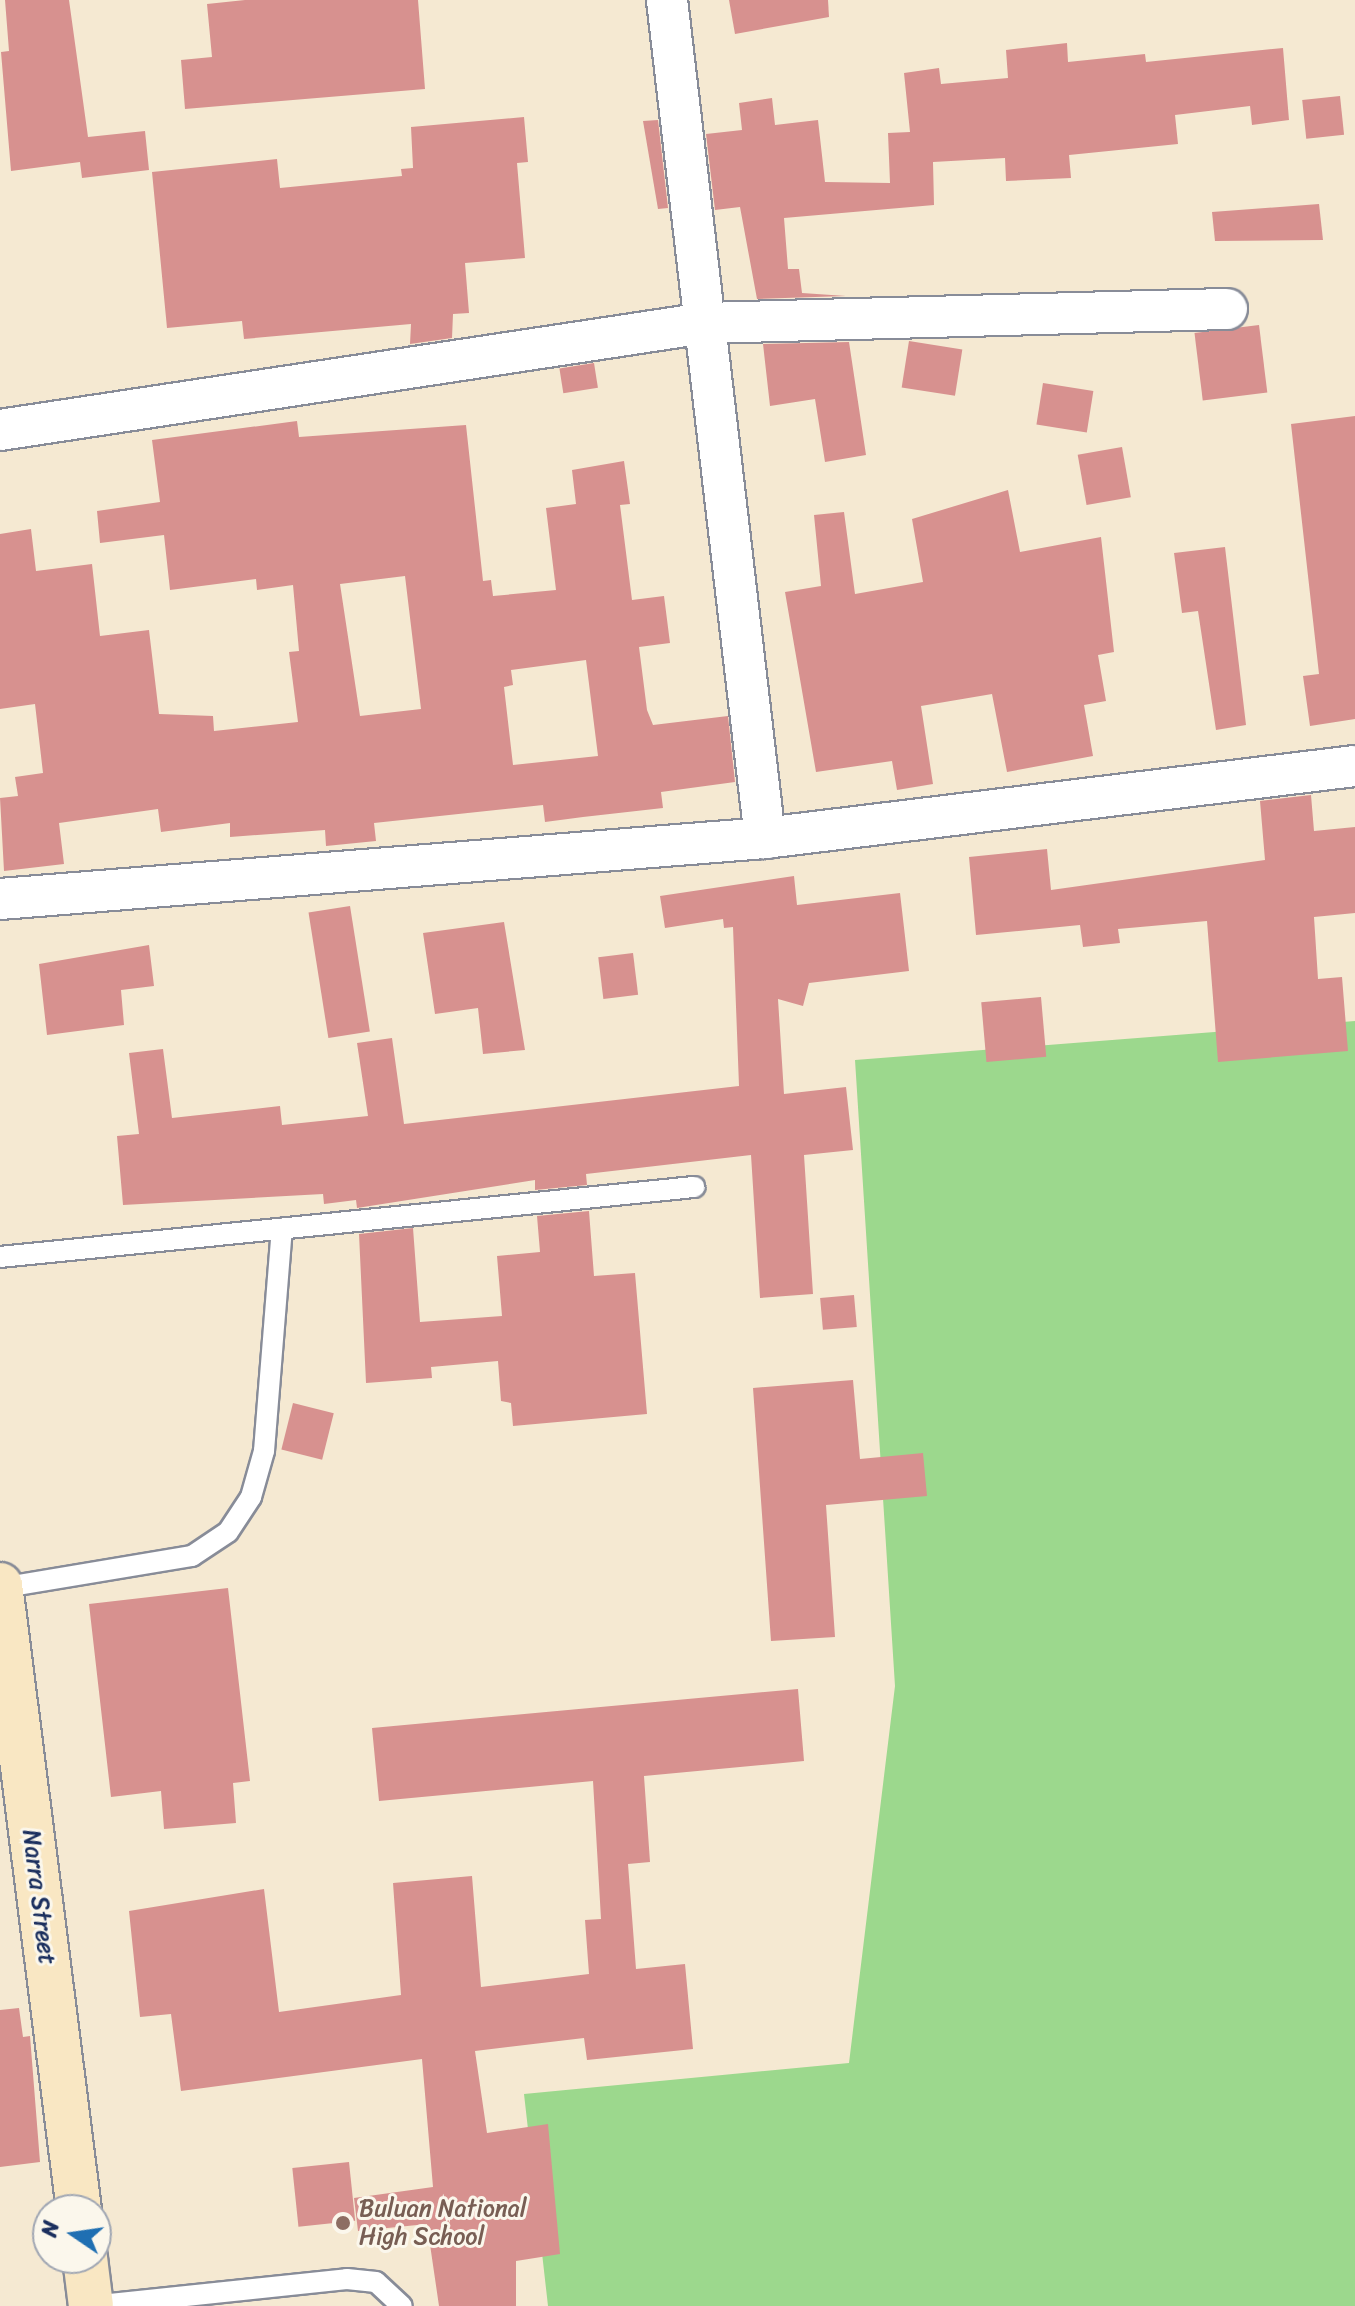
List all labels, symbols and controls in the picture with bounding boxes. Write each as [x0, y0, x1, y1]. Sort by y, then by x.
street label: Narra Street [16, 1828, 62, 1966]
north arrow [32, 2194, 112, 2274]
place label: Buluan National High School [359, 2195, 527, 2251]
marker: Buluan National High School [334, 2214, 352, 2232]
text: N [29, 2217, 71, 2241]

